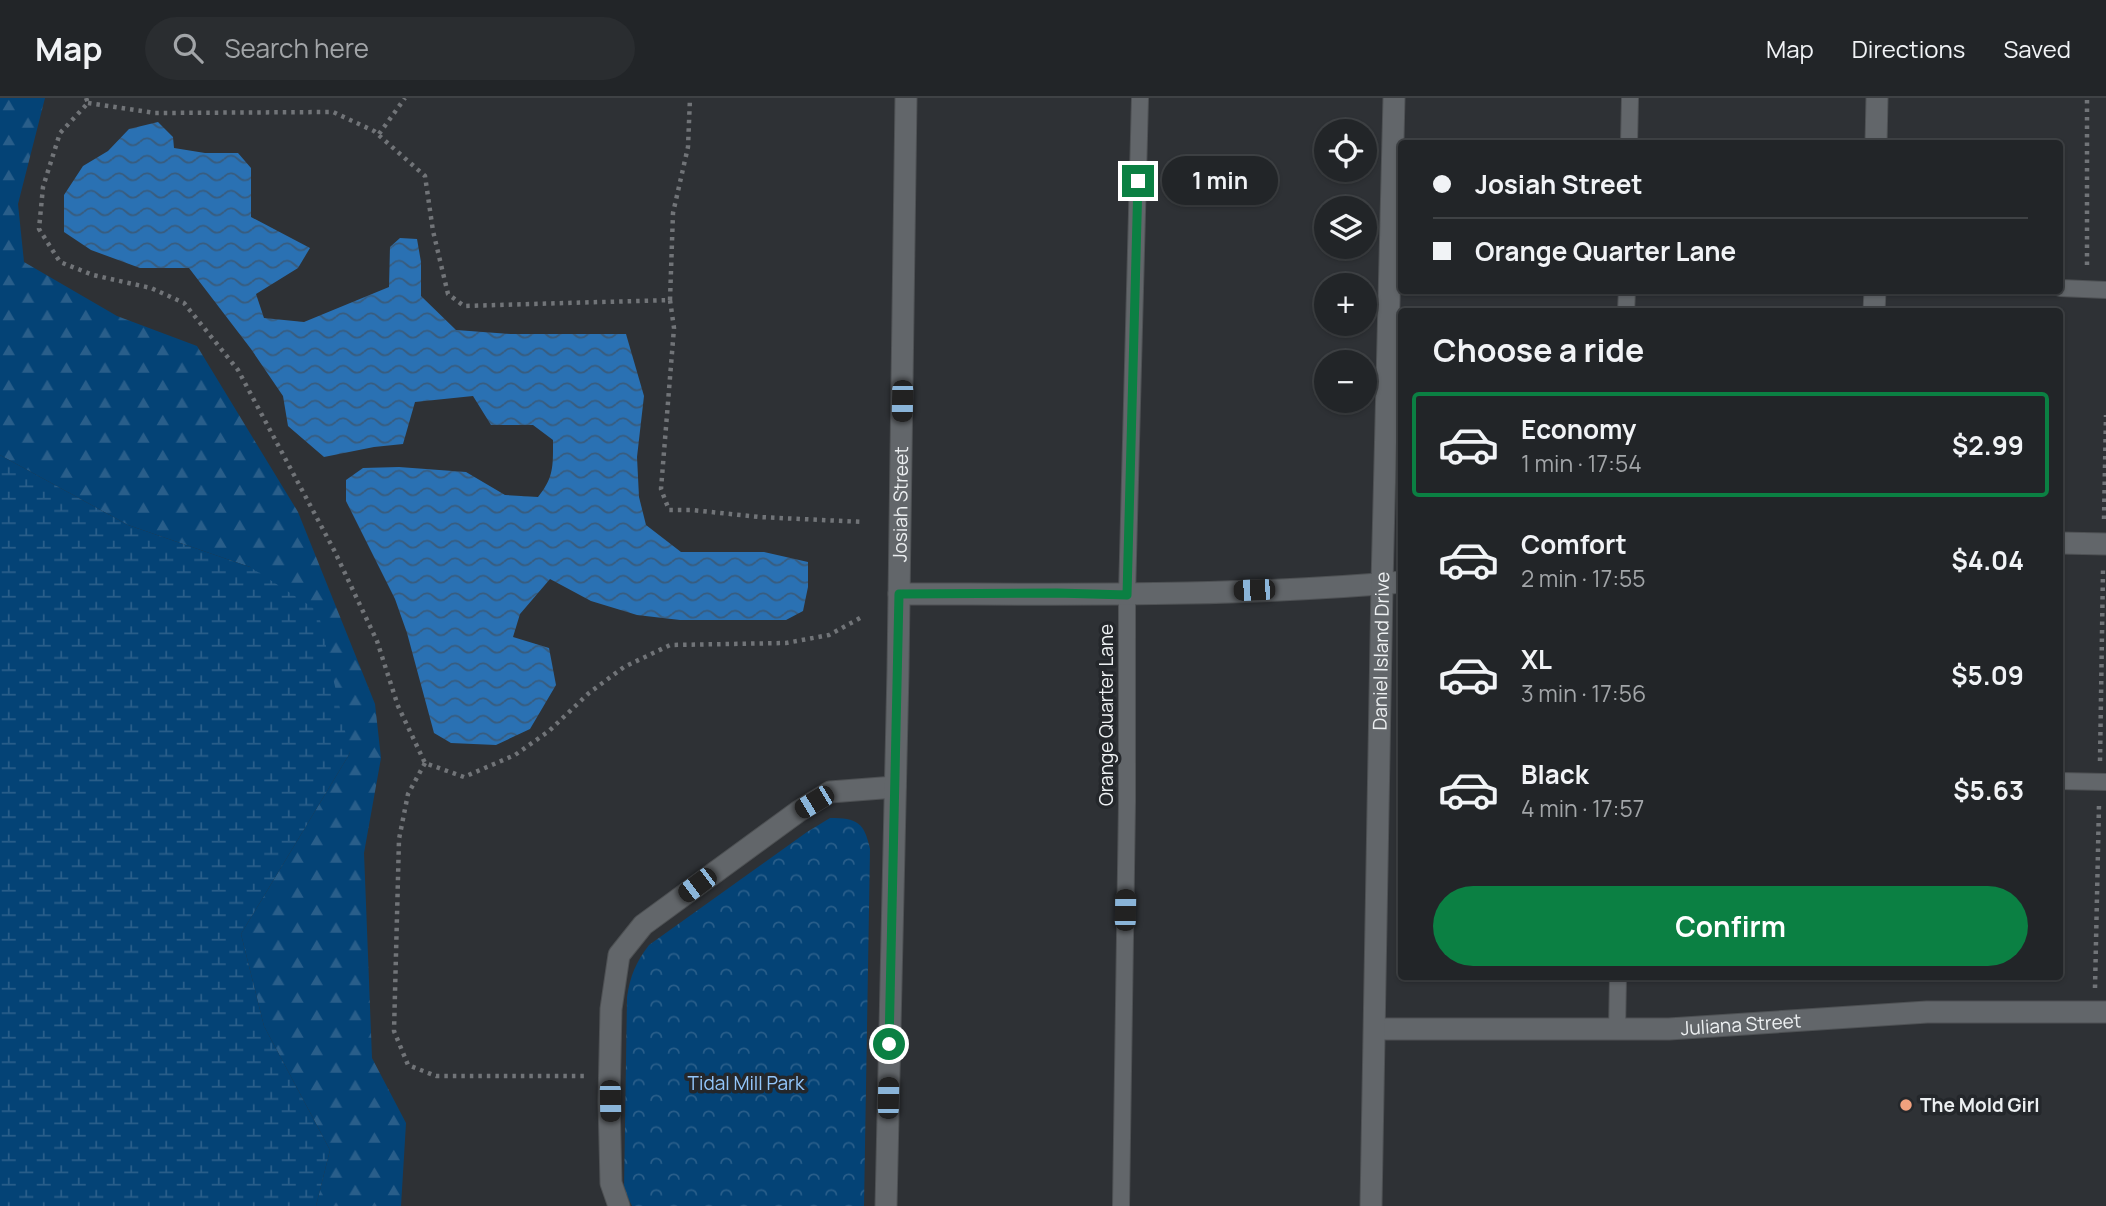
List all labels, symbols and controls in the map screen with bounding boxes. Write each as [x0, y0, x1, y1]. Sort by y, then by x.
search box [145, 17, 635, 80]
text: Map [35, 26, 103, 71]
icon: search [169, 29, 207, 67]
text: Search here [225, 30, 369, 66]
text: Map [1766, 32, 1814, 65]
text: Directions [1852, 32, 1965, 65]
text: Saved [2003, 32, 2071, 65]
map controls [1314, 119, 1377, 413]
button: locate [1314, 119, 1377, 182]
callout: 1 min [1162, 156, 1278, 206]
text: 1 min [1192, 164, 1248, 196]
route end [1122, 165, 1154, 197]
text: Josiah Street [1475, 166, 1643, 202]
button: layers [1314, 196, 1377, 259]
text: Orange Quarter Lane [1475, 233, 1736, 269]
button: + [1314, 273, 1377, 336]
text: Choose a ride [1433, 328, 1644, 372]
button: − [1314, 350, 1377, 413]
car [892, 380, 913, 422]
text: Economy [1521, 411, 1636, 447]
icon: car [1437, 413, 1500, 476]
text: $2.99 [1952, 427, 2024, 463]
street label: Josiah Street [887, 446, 914, 562]
text: 1 min · 17:54 [1521, 447, 1642, 479]
text: Comfort [1521, 526, 1627, 562]
icon: car [1437, 528, 1500, 591]
text: $4.04 [1952, 542, 2024, 578]
text: 2 min · 17:55 [1521, 562, 1646, 594]
street label: Daniel Island Drive [1366, 571, 1395, 731]
car [1233, 579, 1276, 601]
street label: Orange Quarter Lane [1093, 624, 1119, 806]
text: XL [1521, 641, 1552, 677]
icon: car [1437, 643, 1500, 706]
text: $5.09 [1951, 657, 2024, 693]
text: 3 min · 17:56 [1521, 677, 1646, 709]
text: Black [1521, 756, 1589, 792]
icon: car [1437, 758, 1500, 821]
text: $5.63 [1953, 772, 2024, 808]
car [791, 782, 838, 822]
text: 4 min · 17:57 [1521, 792, 1644, 824]
car [674, 864, 721, 906]
button: Confirm [1433, 886, 2028, 966]
car [1115, 889, 1136, 931]
street label: Juliana Street [1680, 1007, 1802, 1041]
route start [873, 1028, 905, 1060]
park label: Tidal Mill Park [688, 1070, 805, 1096]
car [878, 1077, 899, 1119]
car [600, 1080, 621, 1122]
place label: The Mold Girl [1920, 1092, 2040, 1118]
marker: The Mold Girl [1898, 1097, 1914, 1113]

